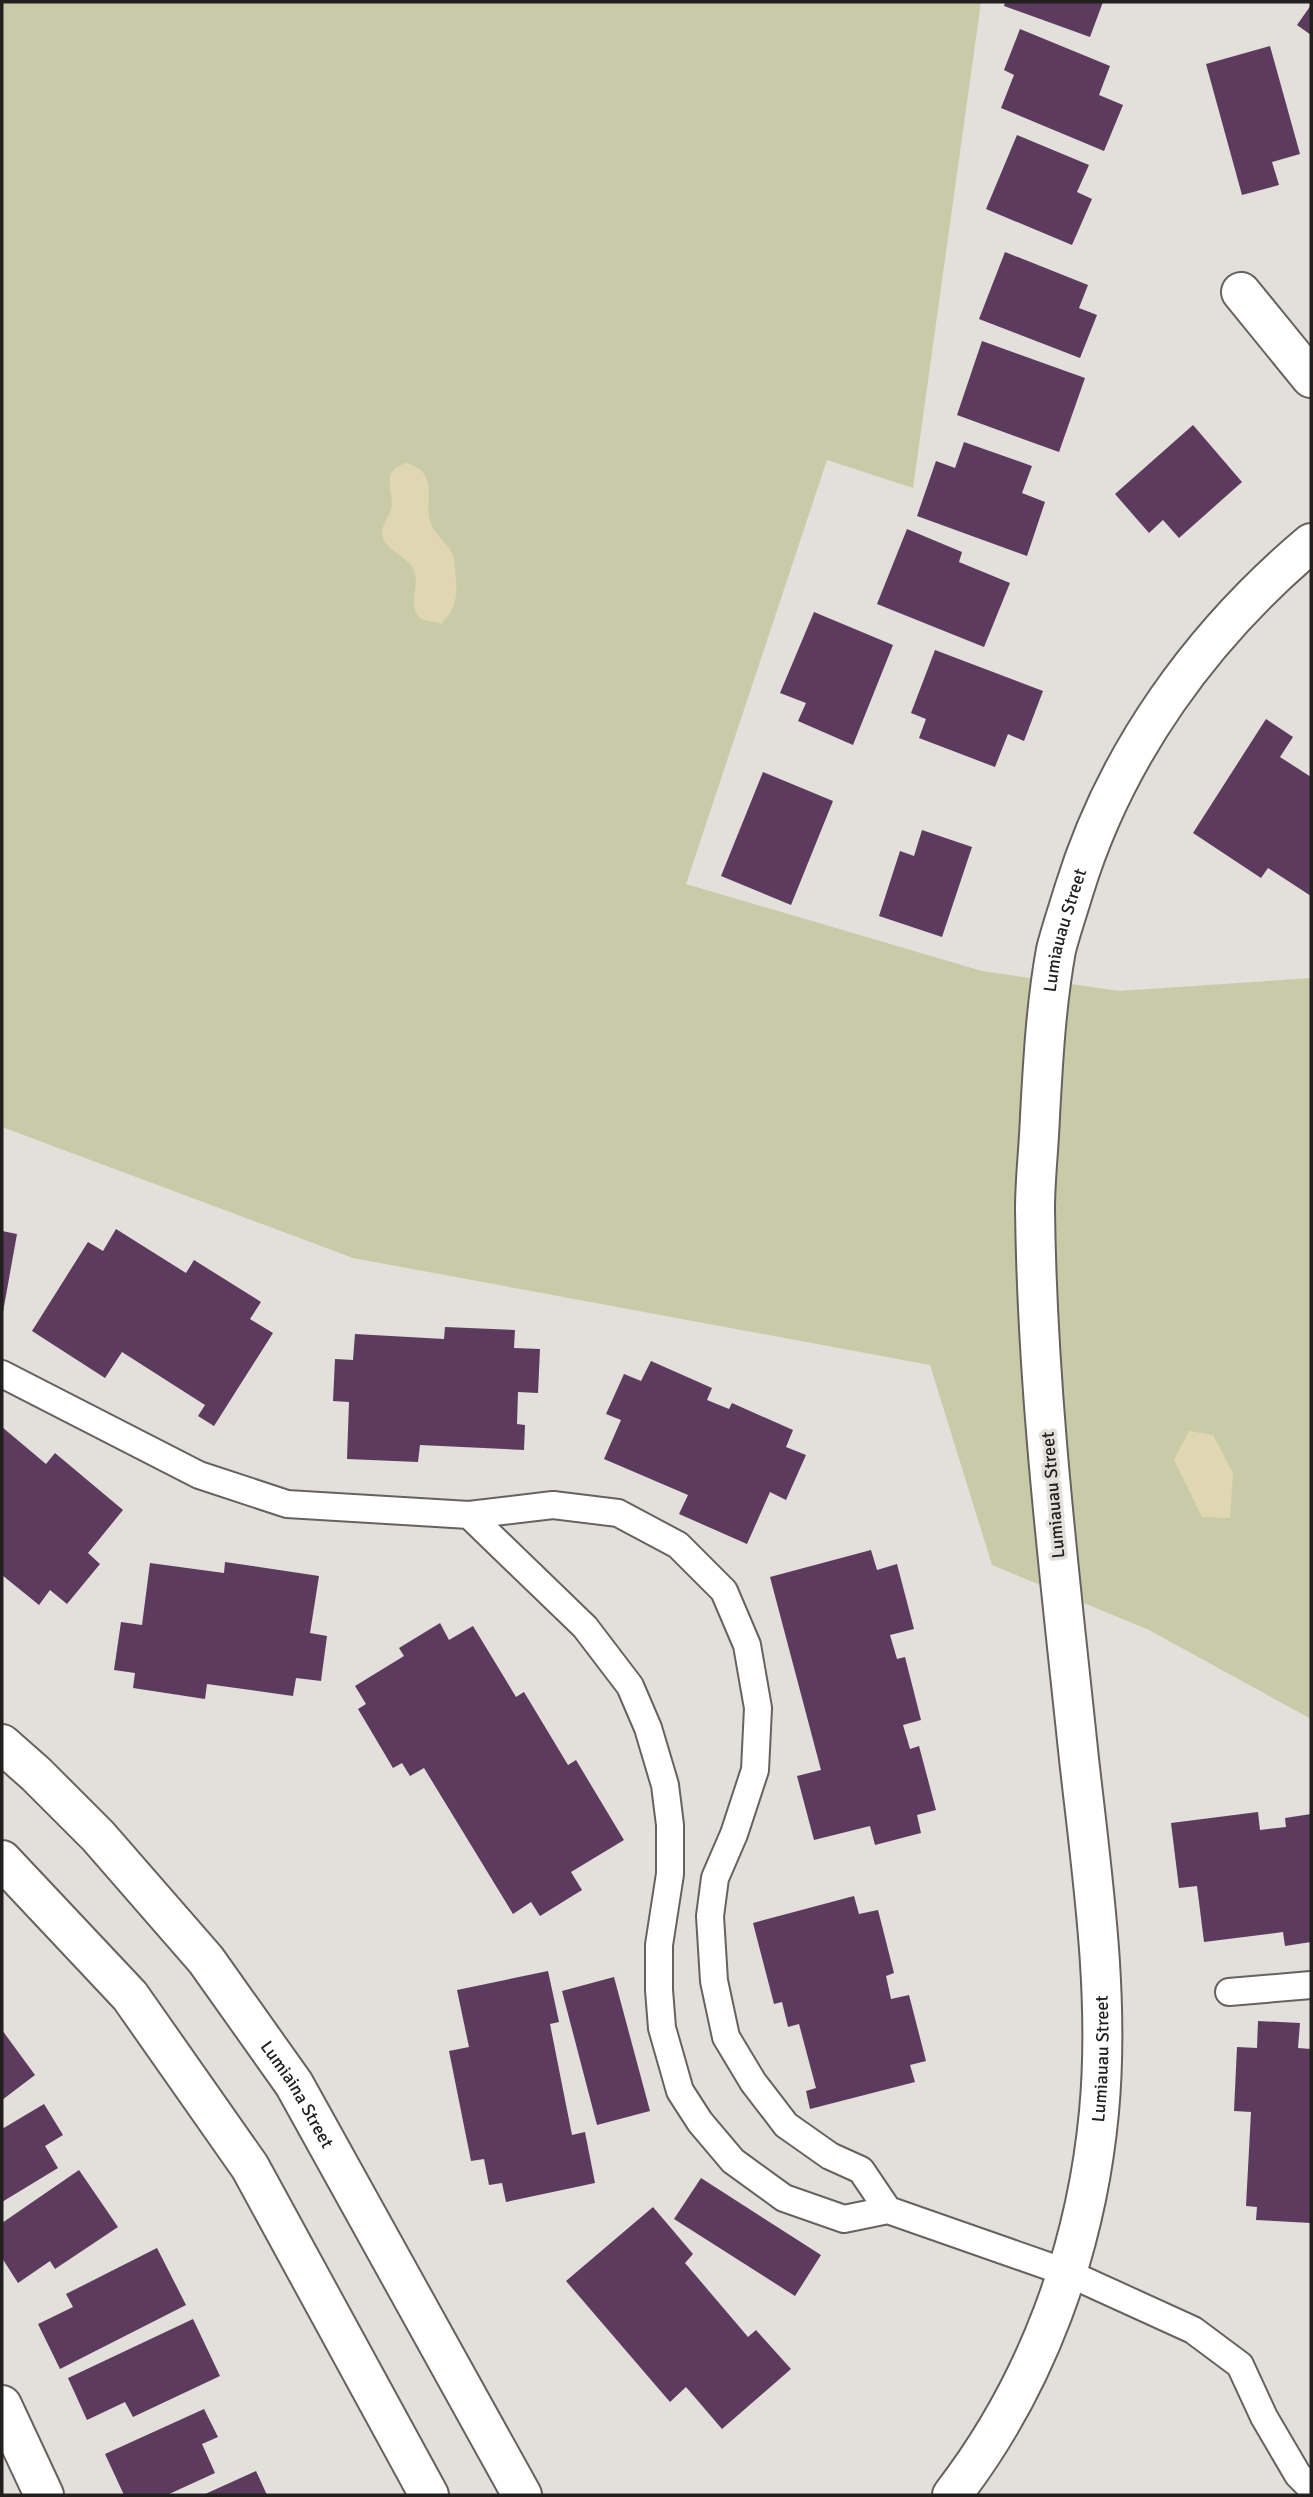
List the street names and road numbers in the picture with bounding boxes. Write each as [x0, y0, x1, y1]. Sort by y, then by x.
street label: Lumiauau Street [1039, 866, 1091, 993]
street label: Lumiauau Street [1037, 1431, 1069, 1559]
street label: Lumiauau Street [1087, 1995, 1113, 2123]
street label: Lumiaina Street [256, 2036, 338, 2152]

